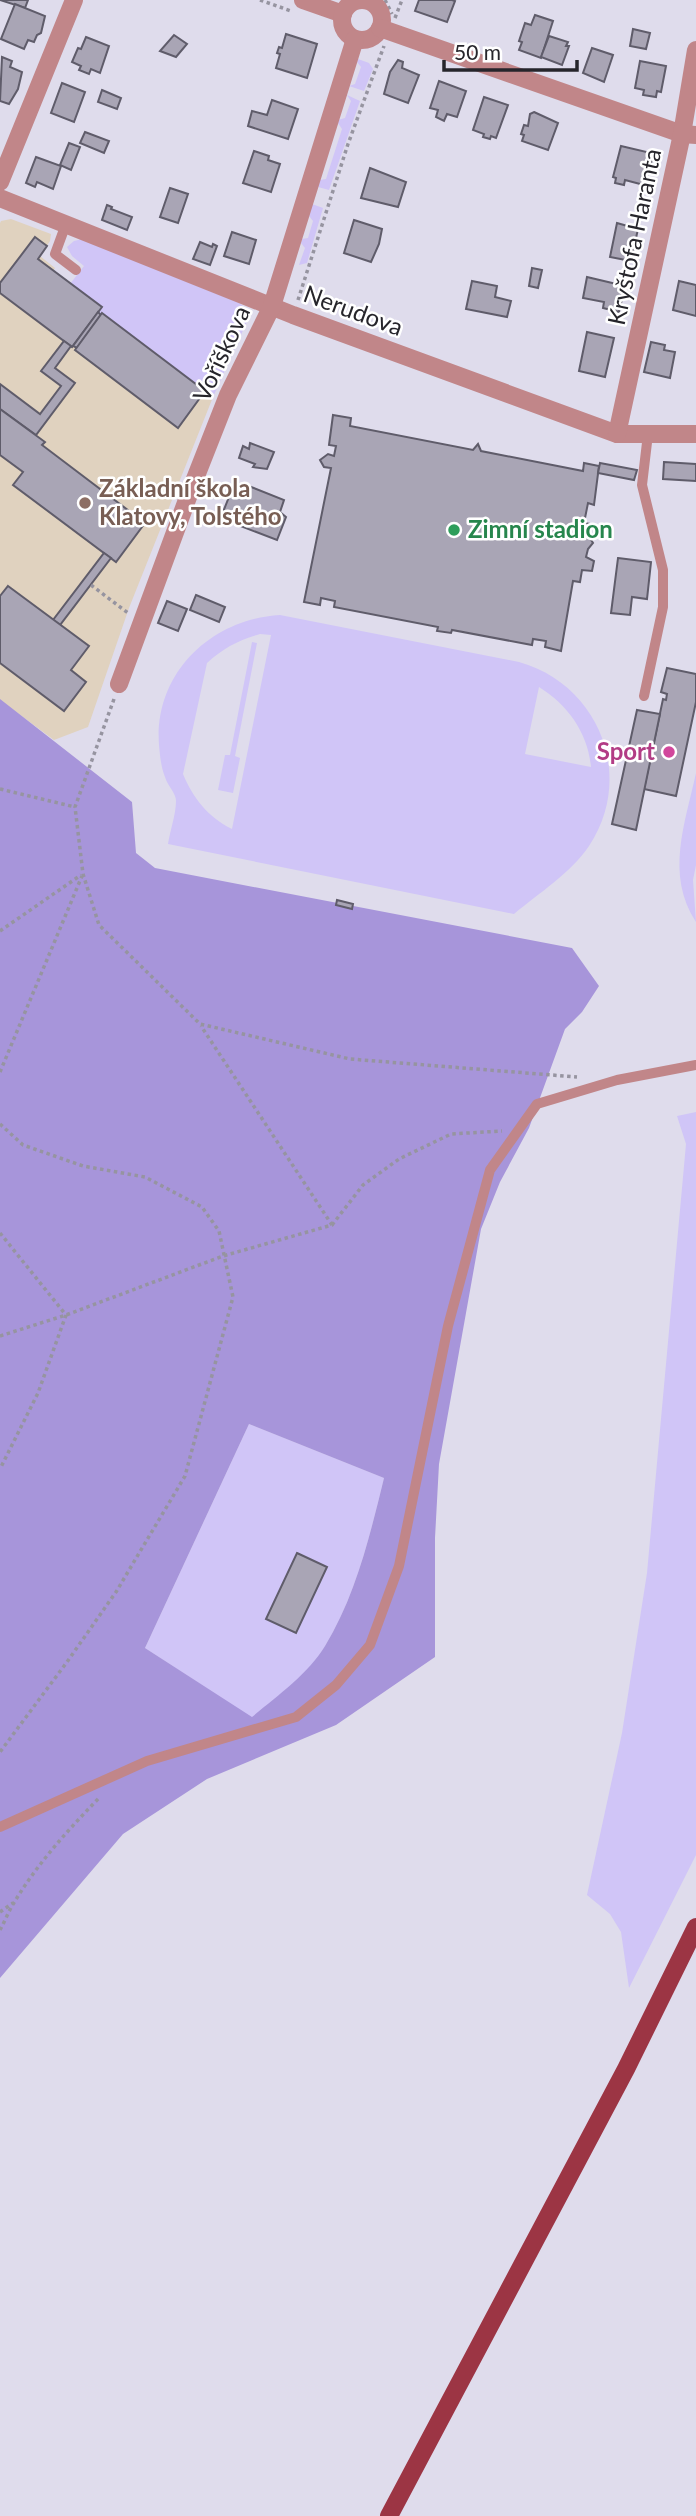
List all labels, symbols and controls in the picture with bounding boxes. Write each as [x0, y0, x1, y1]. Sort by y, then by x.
scale bar [444, 28, 577, 72]
text: 50 m [454, 39, 501, 64]
street label: Kryštofa Haranta [601, 146, 666, 328]
street label: Nerudova [300, 278, 407, 341]
street label: Voříškova [186, 301, 255, 406]
place label: Základní škola Klatovy, Tolstého [99, 473, 282, 530]
marker: Základní škola Klatovy, Tolstého [77, 495, 93, 511]
place label: Zimní stadion [468, 514, 613, 543]
marker: Zimní stadion [446, 522, 462, 538]
place label: Sport [597, 736, 655, 765]
marker: Sport [661, 744, 677, 760]

